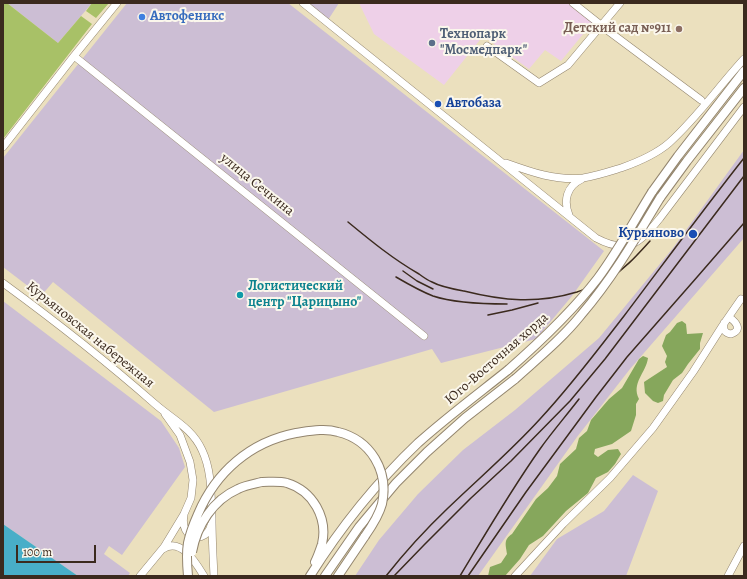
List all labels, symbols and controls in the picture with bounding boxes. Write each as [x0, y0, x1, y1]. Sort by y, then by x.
place label: Автофеникс [150, 9, 224, 25]
marker: Автофеникс [137, 12, 147, 22]
place label: Детский сад №911 [564, 21, 671, 37]
marker: Детский сад №911 [674, 24, 684, 34]
place label: Технопарк "Мосмедпарк" [440, 27, 527, 60]
marker: Технопарк "Мосмедпарк" [427, 38, 437, 48]
place label: Автобаза [446, 96, 502, 112]
marker: Автобаза [433, 99, 443, 109]
street label: улица Сечкина [217, 150, 297, 220]
place label: Курьяново [618, 226, 684, 242]
marker: Курьяново [687, 228, 699, 240]
street label: Курьяновская набережная [23, 278, 157, 392]
place label: Логистический центр "Царицыно" [248, 279, 361, 312]
marker: Логистический центр "Царицыно" [235, 290, 245, 300]
street label: Юго-Восточная хорда [442, 309, 552, 409]
scale bar [18, 537, 98, 563]
text: 100 m [23, 544, 52, 560]

